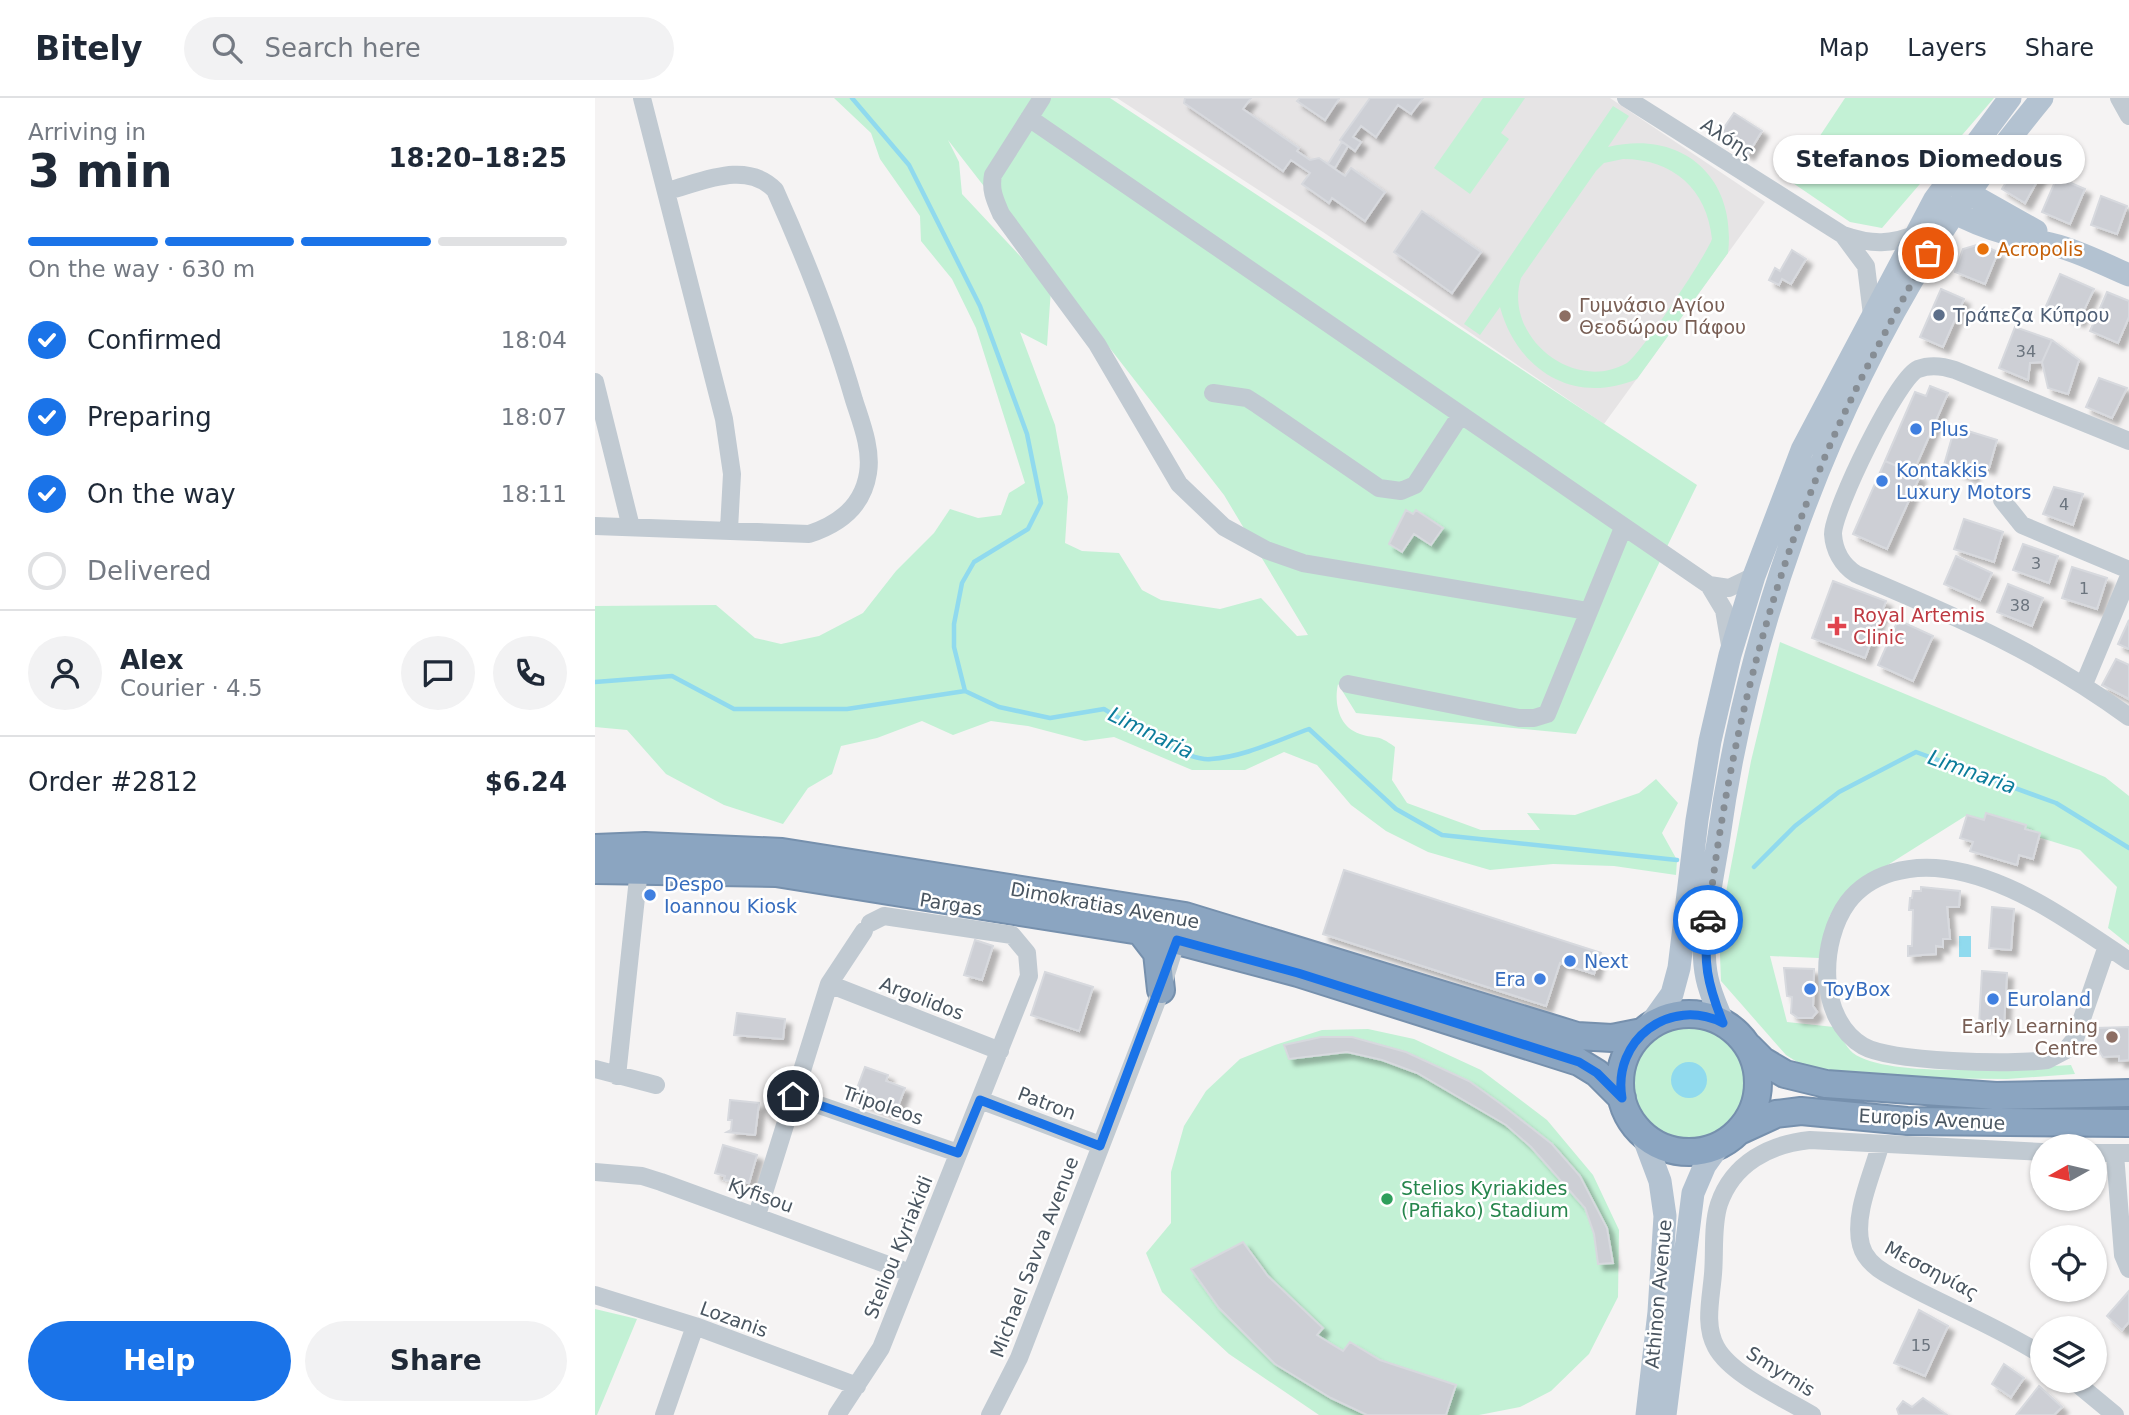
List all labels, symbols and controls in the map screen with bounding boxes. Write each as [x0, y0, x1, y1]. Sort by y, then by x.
search box [184, 17, 674, 80]
text: Bitely [35, 29, 142, 68]
icon: search [208, 29, 246, 67]
text: Search here [264, 33, 421, 63]
text: Map [1819, 34, 1869, 62]
text: Layers [1907, 34, 1987, 62]
text: Share [2025, 34, 2094, 62]
street label: Αλόης [1697, 113, 1759, 163]
text: Arriving in [28, 119, 146, 145]
callout: Stefanos Diomedous [1772, 134, 2084, 183]
text: 18:20–18:25 [388, 143, 567, 173]
text: 3 min [28, 144, 172, 198]
text: Stefanos Diomedous [1795, 146, 2063, 172]
pin [1898, 223, 1958, 283]
icon: bag [1909, 234, 1947, 272]
place label: Acropolis [1997, 238, 2083, 260]
marker: Acropolis [1975, 241, 1991, 257]
text: On the way · 630 m [28, 256, 255, 282]
place label: Γυμνάσιο Αγίου Θεοδώρου Πάφου [1579, 294, 1746, 338]
place label: Τράπεζα Κύπρου [1952, 304, 2109, 326]
marker: Τράπεζα Κύπρου [1931, 307, 1947, 323]
marker: Γυμνάσιο Αγίου Θεοδώρου Πάφου [1557, 308, 1573, 324]
icon: check [28, 321, 66, 359]
text: Confirmed [87, 325, 222, 355]
text: 18:04 [501, 327, 567, 353]
house number: 34 [2016, 342, 2036, 361]
icon: check [28, 398, 66, 436]
text: Preparing [87, 402, 212, 432]
text: 18:07 [501, 404, 567, 430]
place label: Plus [1930, 418, 1969, 440]
marker: Plus [1908, 421, 1924, 437]
place label: Kontakkis Luxury Motors [1896, 459, 2031, 503]
marker: Kontakkis Luxury Motors [1874, 473, 1890, 489]
icon: check [28, 475, 66, 513]
text: On the way [87, 479, 236, 509]
text: 18:11 [501, 481, 567, 507]
house number: 4 [2059, 495, 2069, 514]
house number: 3 [2031, 554, 2041, 573]
text: Delivered [87, 556, 211, 586]
house number: 1 [2079, 579, 2089, 598]
house number: 38 [2010, 596, 2030, 615]
place label: Royal Artemis Clinic [1853, 604, 1985, 648]
marker: Royal Artemis Clinic [1827, 616, 1847, 636]
button: person [28, 636, 102, 710]
button: chat [401, 636, 475, 710]
button: phone [493, 636, 567, 710]
text: Alex [120, 645, 183, 675]
text: Courier · 4.5 [120, 675, 263, 701]
water label: Limnaria [1105, 702, 1197, 764]
water label: Limnaria [1925, 745, 2019, 799]
text: Order #2812 [28, 767, 198, 797]
text: $6.24 [485, 767, 567, 797]
place label: Despo Ioannou Kiosk [664, 873, 797, 917]
street label: Dimokratias Avenue [1009, 878, 1201, 932]
courier [1673, 885, 1743, 955]
marker: Despo Ioannou Kiosk [642, 887, 658, 903]
street label: Pargas [918, 888, 984, 920]
icon: car [1689, 901, 1727, 939]
place label: Next [1584, 950, 1628, 972]
marker: Next [1562, 953, 1578, 969]
place label: Era [1495, 968, 1526, 990]
marker: Era [1532, 971, 1548, 987]
street label: Argolidos [877, 972, 967, 1024]
place label: ToyBox [1823, 978, 1891, 1000]
marker: ToyBox [1802, 981, 1818, 997]
place label: Euroland [2007, 988, 2091, 1010]
marker: Euroland [1985, 991, 2001, 1007]
place label: Early Learning Centre [1961, 1015, 2098, 1059]
marker: Early Learning Centre [2104, 1029, 2120, 1045]
pin [763, 1066, 823, 1126]
icon: home [774, 1077, 812, 1115]
street label: Tripoleos [839, 1081, 926, 1129]
street label: Patron [1015, 1082, 1079, 1124]
street label: Europis Avenue [1858, 1104, 2006, 1134]
north arrow [2030, 1134, 2107, 1211]
map controls [2030, 1134, 2107, 1393]
street label: Michael Savva Avenue [986, 1154, 1082, 1360]
street label: Steliou Kyriakidi [859, 1172, 937, 1322]
street label: Kyfisou [725, 1173, 797, 1217]
place label: Stelios Kyriakides (Pafiako) Stadium [1401, 1177, 1569, 1221]
marker: Stelios Kyriakides (Pafiako) Stadium [1379, 1191, 1395, 1207]
street label: Athinon Avenue [1641, 1218, 1675, 1370]
button: locate [2030, 1225, 2107, 1302]
street label: Μεσσηνίας [1881, 1236, 1983, 1304]
street label: Lozanis [697, 1297, 771, 1341]
button: layers [2030, 1316, 2107, 1393]
button: Help [28, 1321, 291, 1401]
button: Share [305, 1321, 567, 1401]
house number: 15 [1911, 1336, 1931, 1355]
street label: Smyrnis [1743, 1341, 1819, 1401]

